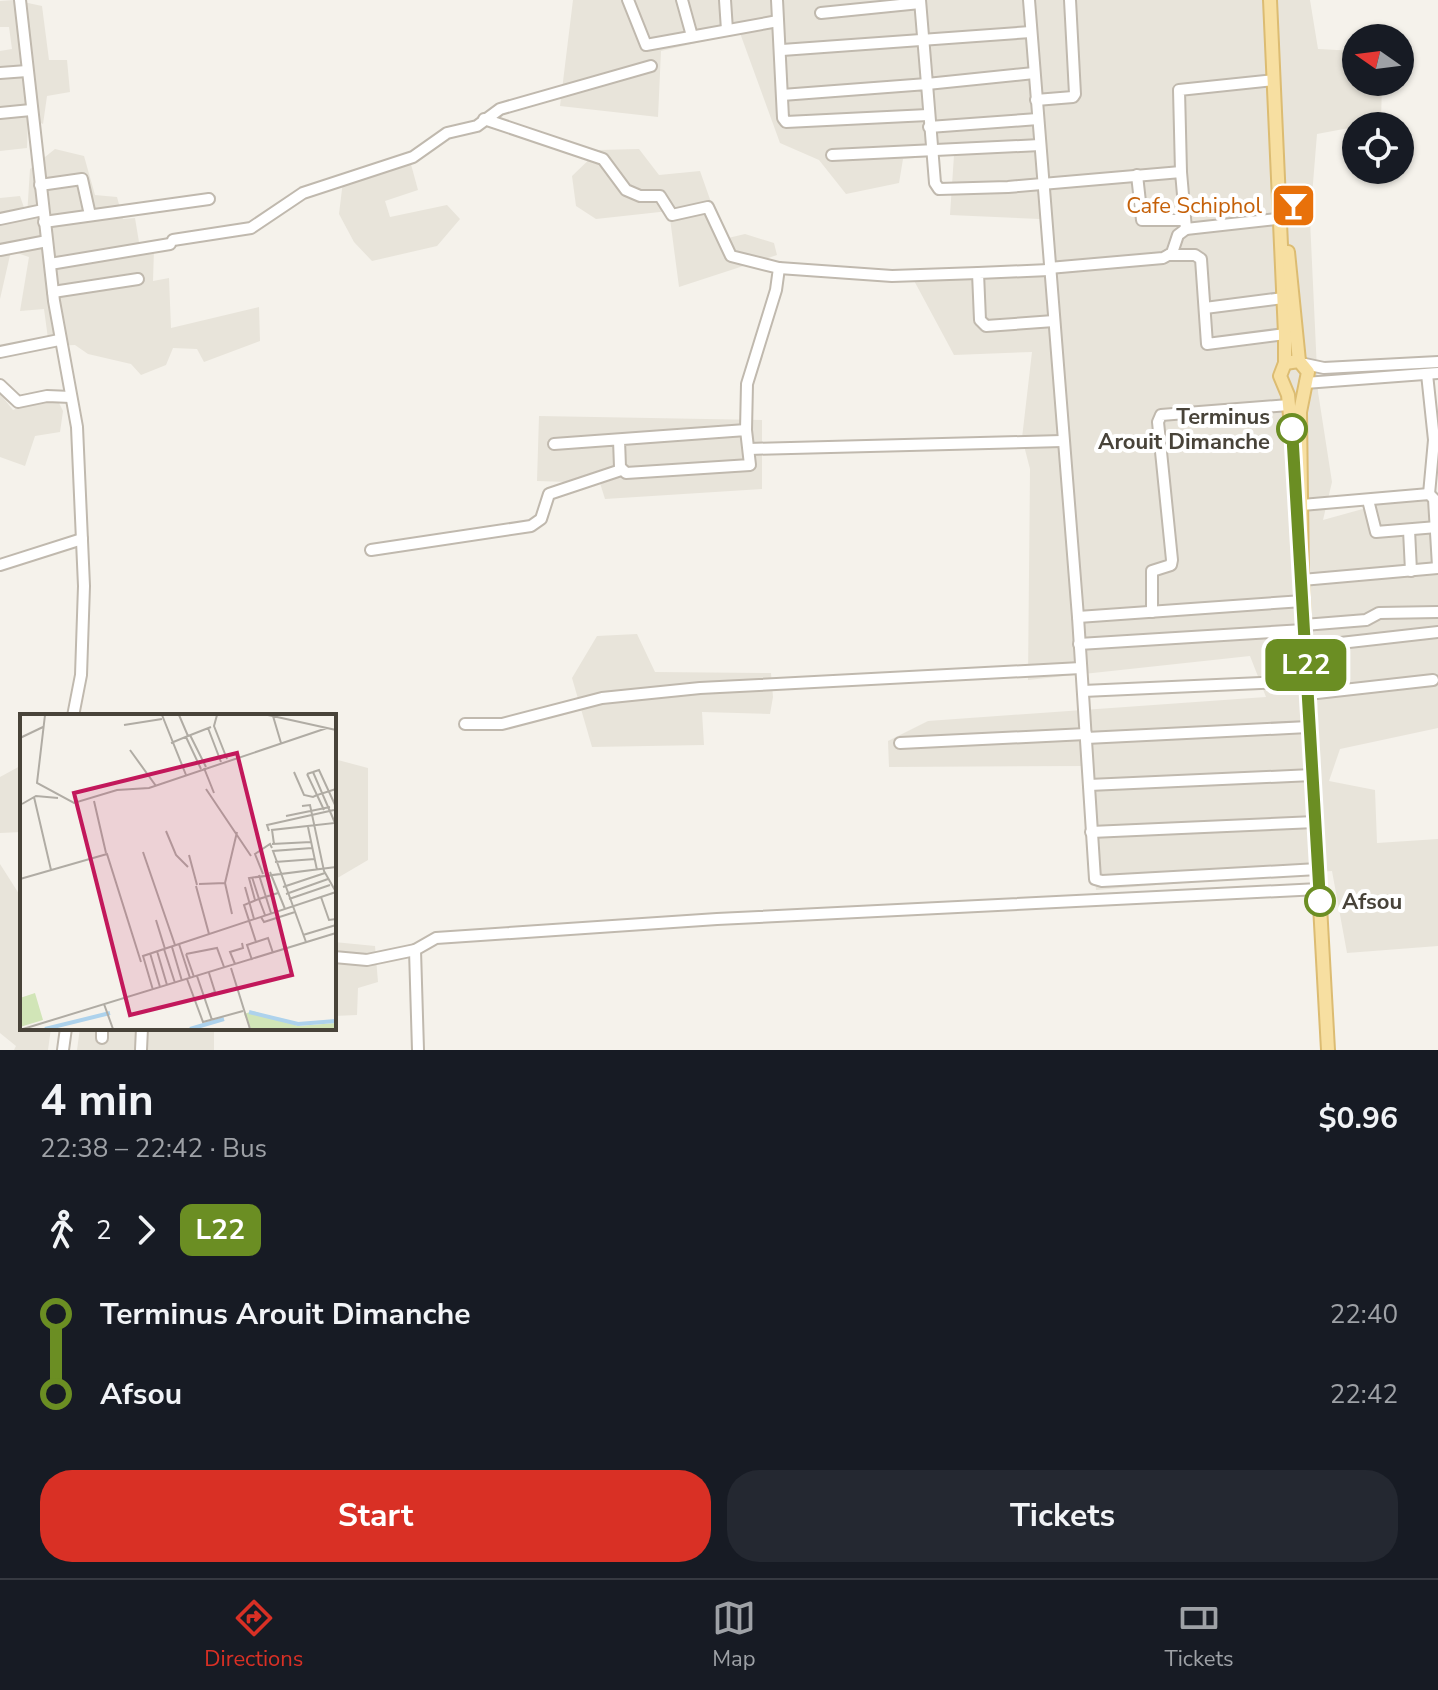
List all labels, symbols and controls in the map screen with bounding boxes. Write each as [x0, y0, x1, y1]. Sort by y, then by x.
north arrow [1342, 24, 1414, 96]
map controls [1342, 24, 1414, 184]
button: locate [1342, 112, 1414, 184]
bar icon: Cafe Schiphol [1269, 181, 1317, 229]
place label: Cafe Schiphol [1126, 191, 1262, 221]
place label: Terminus Arouit Dimanche [1098, 402, 1270, 457]
marker: Terminus Arouit Dimanche [1277, 414, 1307, 444]
line badge: L22 [1260, 639, 1352, 691]
text: L22 [1281, 646, 1331, 684]
inset map [20, 714, 336, 1030]
marker: Afsou [1305, 886, 1335, 916]
place label: Afsou [1342, 887, 1402, 917]
text: 4 min [40, 1071, 154, 1131]
text: $0.96 [1319, 1098, 1398, 1139]
text: 22:38 – 22:42 · Bus [40, 1131, 267, 1166]
icon: walk [40, 1208, 84, 1252]
icon: forward [124, 1208, 168, 1252]
text: L22 [196, 1211, 245, 1249]
text: 2 [96, 1213, 112, 1248]
text: Terminus Arouit Dimanche [100, 1294, 470, 1335]
text: 22:40 [1330, 1297, 1398, 1332]
text: Afsou [100, 1374, 182, 1415]
text: 22:42 [1330, 1377, 1398, 1412]
button: Start [40, 1470, 711, 1562]
button: Tickets [727, 1470, 1398, 1562]
tab: Directions [204, 1596, 303, 1674]
tab: Map [712, 1596, 756, 1674]
tab: Tickets [1164, 1596, 1234, 1674]

